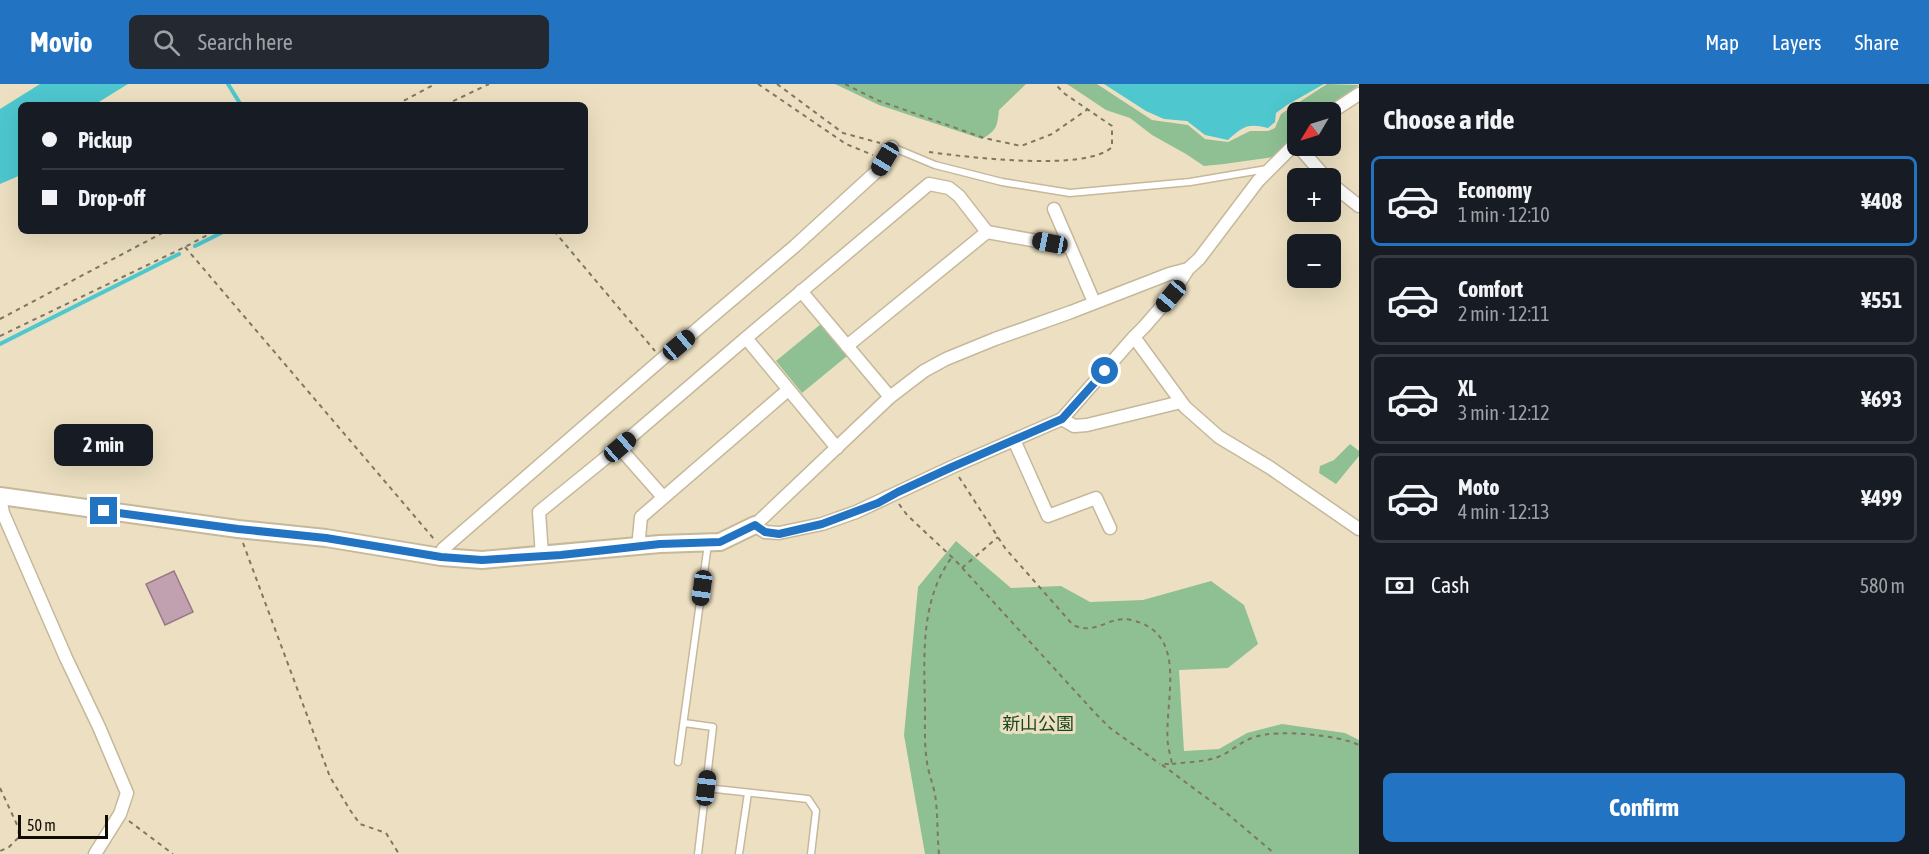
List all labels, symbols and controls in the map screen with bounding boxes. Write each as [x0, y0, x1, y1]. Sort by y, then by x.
search box [129, 15, 549, 69]
text: Movio [30, 26, 93, 58]
icon: search [150, 26, 183, 59]
text: Search here [198, 29, 293, 55]
text: Map [1705, 30, 1739, 54]
text: Layers [1772, 30, 1822, 54]
text: Share [1855, 30, 1899, 54]
north arrow [1287, 102, 1341, 156]
map controls [1287, 102, 1341, 288]
text: Choose a ride [1383, 104, 1515, 135]
text: Pickup [78, 127, 133, 153]
car [868, 139, 902, 179]
button: + [1287, 168, 1341, 222]
icon: car [1386, 174, 1440, 228]
text: Economy [1458, 177, 1532, 203]
text: Drop-off [78, 185, 145, 211]
text: ¥408 [1861, 188, 1902, 214]
text: 1 min · 12:10 [1458, 203, 1550, 226]
car [1031, 231, 1069, 255]
button: − [1287, 234, 1341, 288]
icon: car [1386, 273, 1440, 327]
car [1153, 276, 1189, 316]
text: Comfort [1458, 276, 1523, 302]
text: ¥551 [1861, 287, 1902, 313]
text: 2 min · 12:11 [1458, 302, 1550, 325]
car [659, 327, 699, 363]
route start [1091, 357, 1118, 384]
icon: car [1386, 372, 1440, 426]
text: XL [1458, 375, 1476, 401]
text: ¥693 [1861, 386, 1902, 412]
text: 3 min · 12:12 [1458, 401, 1550, 424]
callout: 2 min [54, 424, 154, 466]
car [601, 428, 639, 466]
text: 2 min [83, 433, 124, 456]
icon: car [1386, 471, 1440, 525]
text: Moto [1458, 474, 1500, 500]
text: ¥499 [1861, 485, 1902, 511]
route end [90, 497, 117, 524]
text: 4 min · 12:13 [1458, 500, 1550, 523]
car [691, 569, 713, 607]
icon: cash [1383, 569, 1416, 602]
text: Cash [1431, 572, 1470, 598]
text: 580 m [1860, 574, 1905, 597]
park label: 新山公園 [1002, 713, 1074, 734]
car [695, 769, 717, 807]
button: Confirm [1383, 773, 1905, 842]
scale bar [18, 812, 108, 840]
text: 50 m [27, 816, 56, 834]

